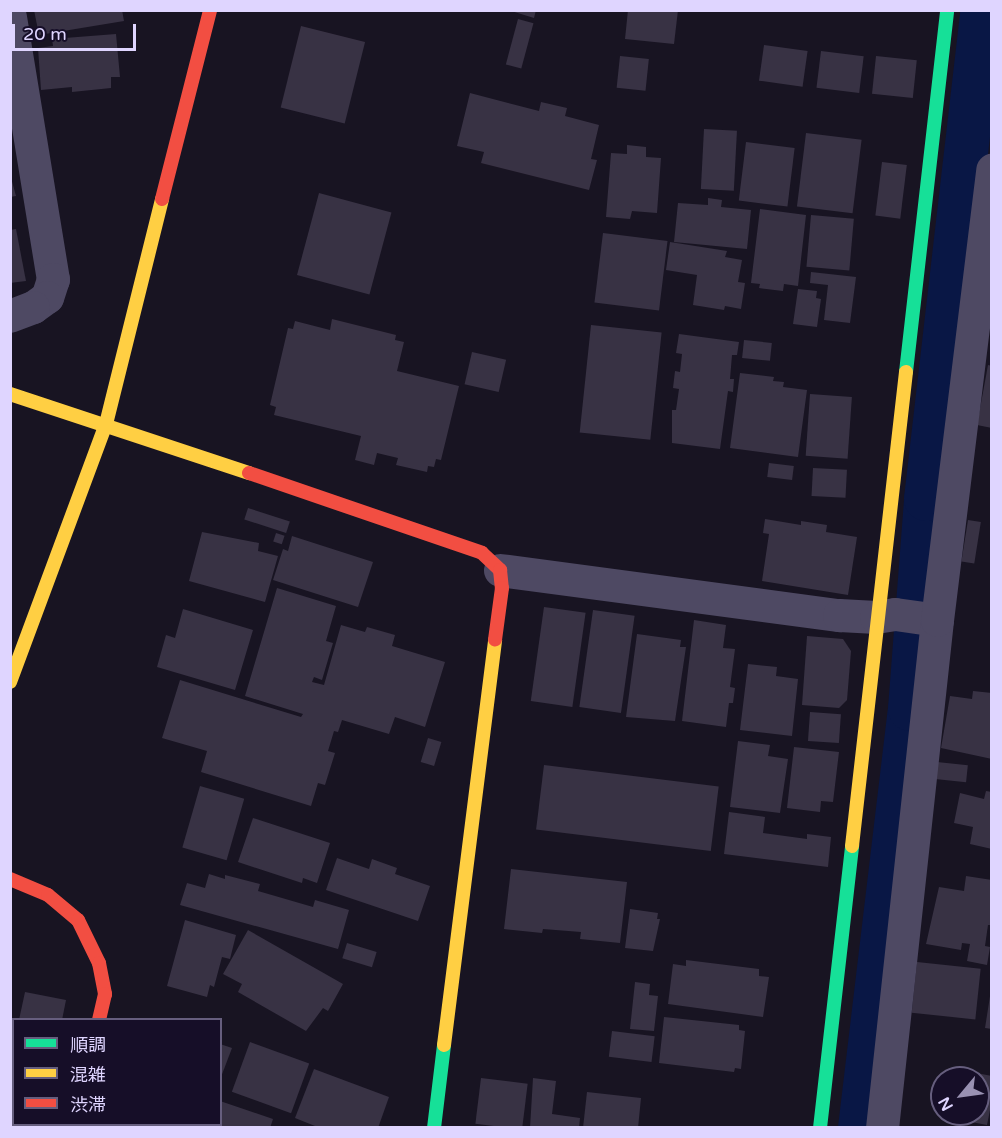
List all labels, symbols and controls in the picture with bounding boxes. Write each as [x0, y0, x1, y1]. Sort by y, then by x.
scale bar [15, 12, 140, 50]
text: 20 m [23, 23, 67, 45]
legend [12, 1018, 222, 1126]
text: 順調 [70, 1034, 106, 1056]
text: 混雑 [70, 1064, 106, 1086]
north arrow [930, 1066, 990, 1126]
text: N [934, 1093, 958, 1114]
text: 渋滞 [70, 1094, 106, 1116]

